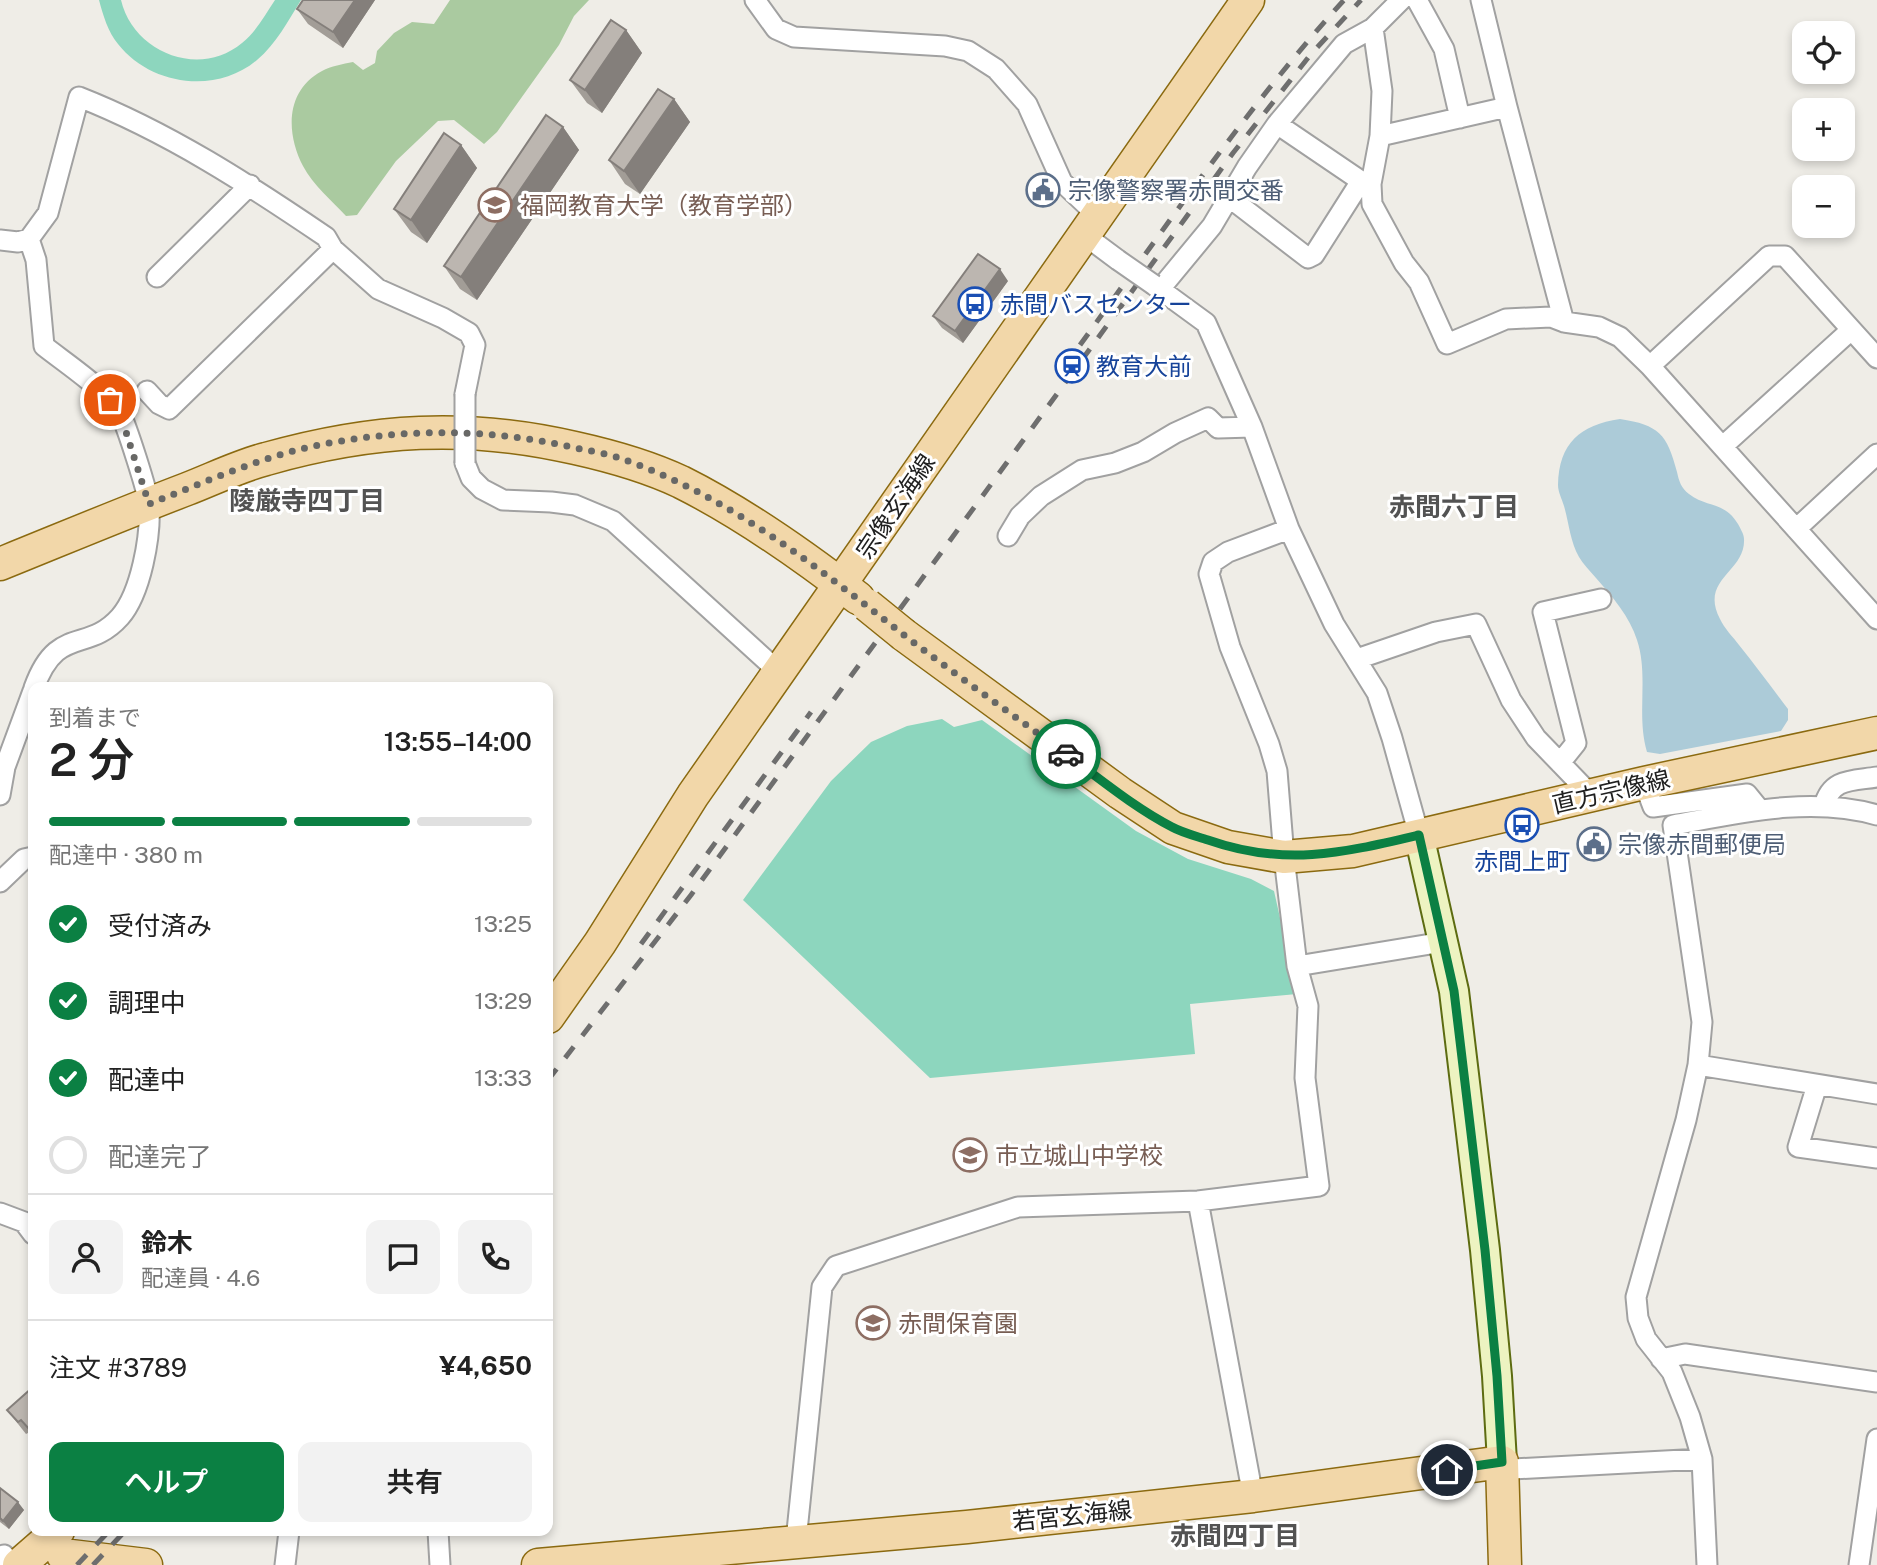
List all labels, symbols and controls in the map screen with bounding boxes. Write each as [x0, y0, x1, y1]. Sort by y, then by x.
map controls [1792, 21, 1855, 238]
button: locate [1792, 21, 1855, 84]
button: + [1792, 98, 1855, 161]
public building icon: 宗像警察署赤間交番 [1024, 171, 1062, 209]
button: − [1792, 175, 1855, 238]
place label: 宗像警察署赤間交番 [1068, 176, 1284, 204]
school or university icon: 福岡教育大学（教育学部） [476, 186, 514, 224]
place label: 福岡教育大学（教育学部） [520, 191, 808, 219]
bus stop icon: 赤間バスセンター [956, 285, 994, 323]
place label: 赤間バスセンター [1000, 290, 1192, 318]
station icon: 教育大前 [1053, 347, 1091, 385]
place label: 教育大前 [1096, 352, 1192, 380]
pin [80, 370, 140, 430]
icon: bag [91, 381, 129, 419]
street label: 宗像玄海線 [850, 448, 940, 564]
district label: 陵厳寺四丁目 [229, 485, 385, 516]
district label: 赤間六丁目 [1389, 491, 1519, 522]
text: 到着まで [49, 704, 141, 731]
courier [1031, 719, 1101, 789]
text: 13:55–14:00 [384, 726, 532, 757]
text: 2 分 [49, 732, 134, 786]
icon: car [1047, 735, 1085, 773]
street label: 直方宗像線 [1549, 764, 1673, 818]
bus stop icon: 赤間上町 [1503, 806, 1541, 844]
public building icon: 宗像赤間郵便局 [1575, 825, 1613, 863]
place label: 宗像赤間郵便局 [1618, 830, 1786, 858]
text: 配達中 · 380 m [49, 841, 203, 868]
place label: 赤間上町 [1474, 847, 1570, 875]
icon: check [49, 905, 87, 943]
text: 受付済み [108, 910, 212, 941]
text: 13:25 [474, 910, 532, 937]
icon: check [49, 982, 87, 1020]
text: 調理中 [108, 987, 186, 1018]
text: 13:29 [474, 987, 532, 1014]
icon: check [49, 1059, 87, 1097]
text: 配達中 [108, 1064, 186, 1095]
text: 13:33 [474, 1064, 532, 1091]
school or university icon: 市立城山中学校 [951, 1136, 989, 1174]
text: 配達完了 [108, 1141, 212, 1172]
place label: 市立城山中学校 [995, 1141, 1163, 1169]
button: person [49, 1220, 123, 1294]
button: chat [366, 1220, 440, 1294]
button: phone [458, 1220, 532, 1294]
text: 鈴木 [141, 1227, 193, 1258]
text: 配達員 · 4.6 [141, 1264, 260, 1291]
school or university icon: 赤間保育園 [854, 1304, 892, 1342]
place label: 赤間保育園 [898, 1309, 1018, 1337]
text: ¥4,650 [439, 1350, 532, 1381]
text: 注文 #3789 [49, 1352, 187, 1383]
pin [1417, 1440, 1477, 1500]
button: ヘルプ [49, 1442, 284, 1522]
button: 共有 [298, 1442, 532, 1522]
icon: home [1428, 1451, 1466, 1489]
street label: 若宮玄海線 [1011, 1495, 1133, 1535]
district label: 赤間四丁目 [1170, 1520, 1300, 1551]

